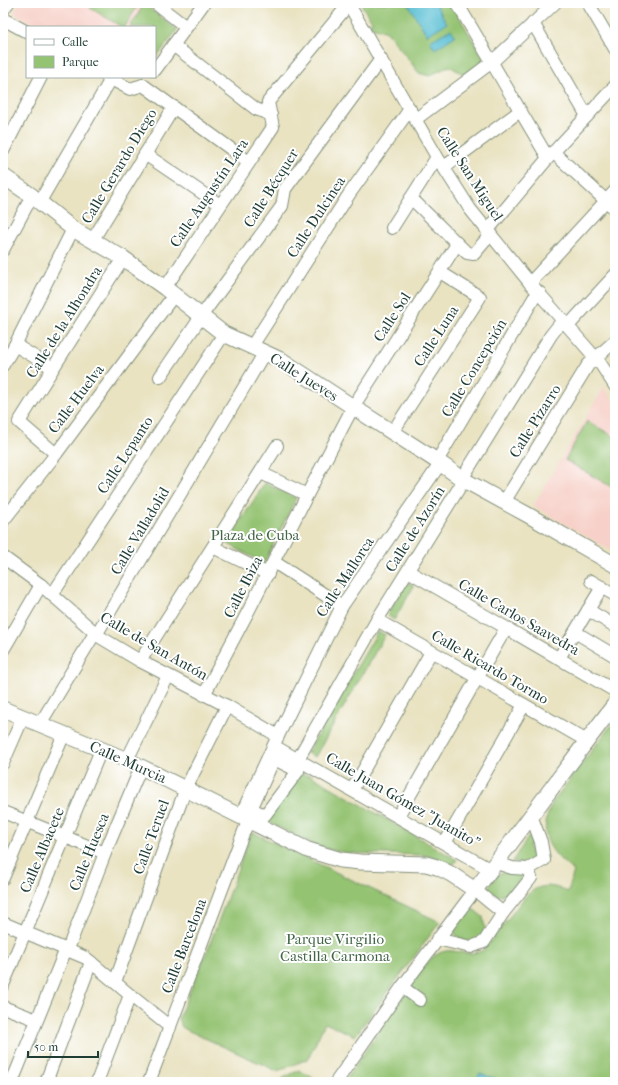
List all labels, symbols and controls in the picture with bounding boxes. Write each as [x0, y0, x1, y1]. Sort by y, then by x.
legend [26, 26, 156, 78]
text: Calle [62, 35, 88, 49]
text: Parque [62, 55, 99, 69]
street label: Calle Gerardo Diego [78, 105, 161, 227]
street label: Calle San Miguel [433, 123, 507, 225]
street label: Calle Augustín Lara [166, 134, 253, 251]
street label: Calle Bécquer [240, 145, 303, 231]
street label: Calle Dulcinea [283, 172, 350, 261]
street label: Calle de la Alhondra [22, 262, 106, 381]
street label: Calle Sol [369, 289, 415, 345]
street label: Calle Luna [410, 301, 463, 370]
street label: Calle Concepción [438, 315, 511, 420]
street label: Calle Jueves [267, 349, 342, 405]
street label: Calle Huelva [44, 360, 108, 437]
street label: Calle Pizarro [505, 381, 565, 461]
street label: Calle Lepanto [93, 412, 157, 497]
street label: Calle de Azorín [381, 482, 449, 575]
street label: Calle Valladolid [107, 483, 174, 578]
park label: Plaza de Cuba [210, 526, 301, 544]
street label: Calle Mallorca [312, 533, 378, 621]
street label: Calle Ibiza [220, 552, 267, 621]
street label: Calle Carlos Saavedra [455, 575, 584, 660]
street label: Calle de San Antón [97, 608, 211, 684]
street label: Calle Ricardo Tormo [428, 626, 552, 708]
street label: Calle Murcia [87, 737, 170, 787]
street label: Calle Juan Gómez "Juanito" [323, 748, 483, 852]
street label: Calle Teruel [129, 797, 173, 877]
street label: Calle Albacete [16, 804, 68, 896]
street label: Calle Huesca [65, 809, 113, 894]
street label: Calle Barcelona [158, 895, 211, 996]
park label: Parque Virgilio Castilla Carmona [280, 930, 391, 965]
scale bar [28, 1033, 98, 1059]
text: 50 m [34, 1040, 58, 1054]

